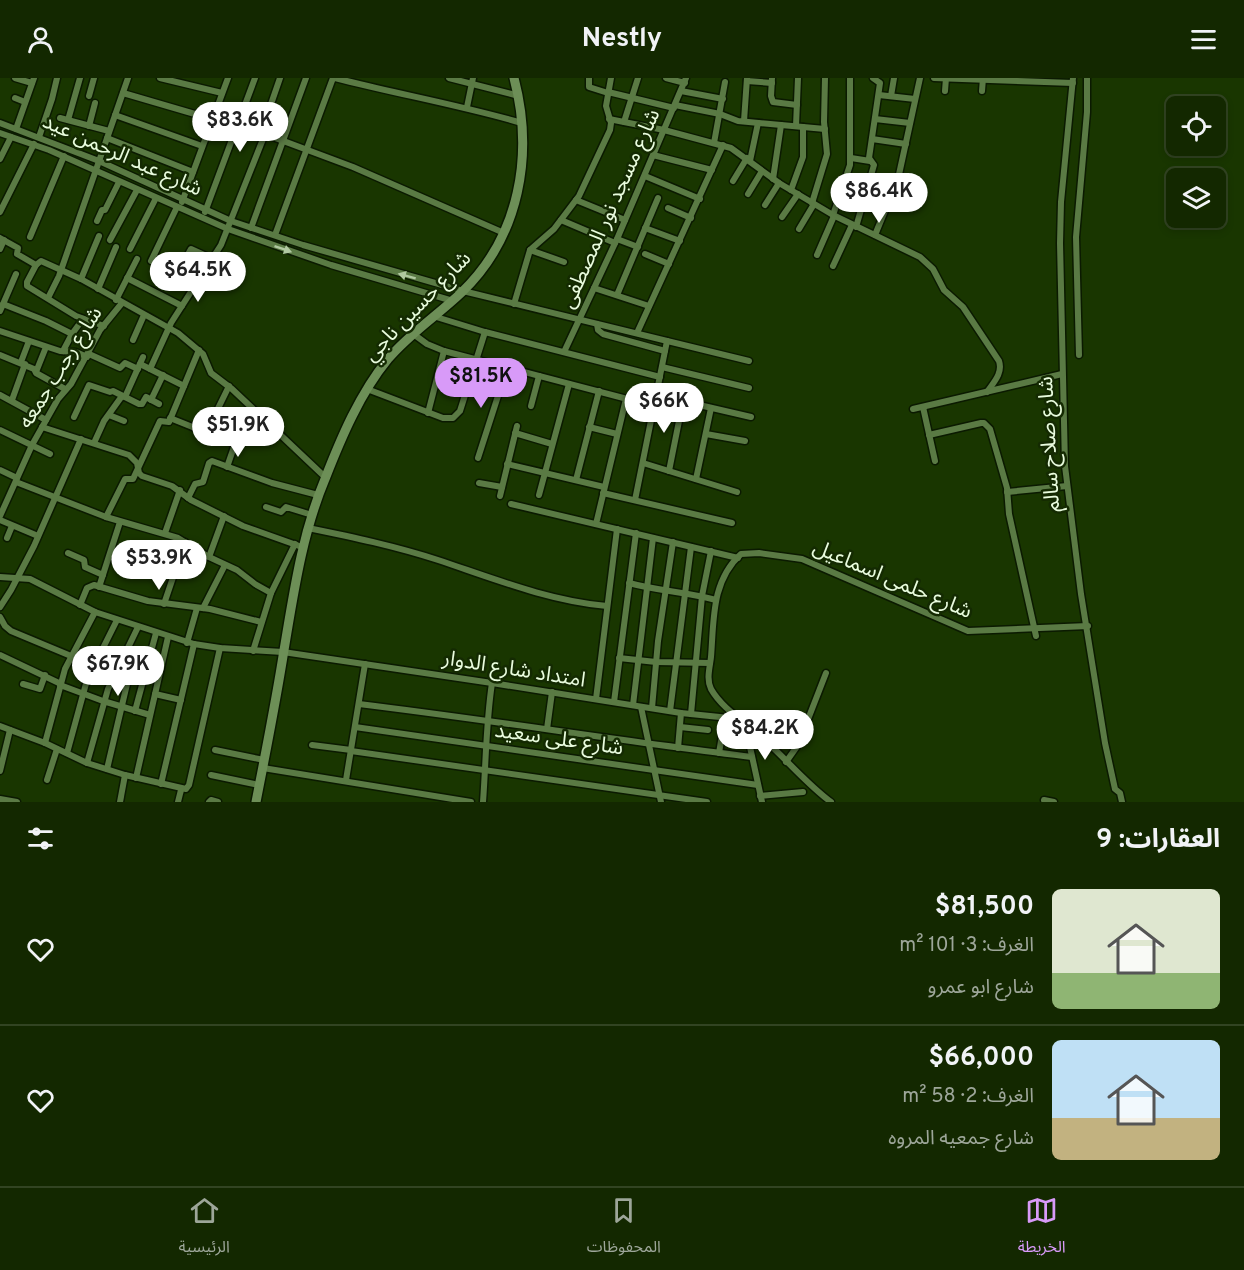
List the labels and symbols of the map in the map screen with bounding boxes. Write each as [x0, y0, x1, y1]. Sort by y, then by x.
pin: $83.6K [191, 102, 289, 153]
street label: شارع مسجد نور المصطفى [555, 105, 667, 313]
street label: شارع عبد الرحمن عيد [38, 109, 206, 203]
pin: $86.4K [830, 173, 928, 224]
one-way arrow [275, 244, 293, 254]
street label: شارع حسين ناجي [358, 246, 478, 369]
pin: $64.5K [149, 252, 247, 303]
one-way arrow [397, 271, 415, 280]
street label: شارع رجب جمعه [13, 302, 109, 434]
pin: $81.5K [432, 358, 530, 409]
street label: شارع صلاح سالم [1033, 376, 1067, 512]
pin: $66K [628, 383, 700, 434]
pin: $51.9K [189, 407, 287, 458]
street label: شارع حلمى اسماعيل [808, 534, 976, 626]
pin: $53.9K [110, 540, 208, 591]
street label: امتداد شارع الدوار [440, 645, 588, 695]
pin: $67.9K [69, 646, 167, 697]
pin: $84.2K [716, 710, 814, 761]
street label: شارع على سعيد [493, 718, 625, 762]

